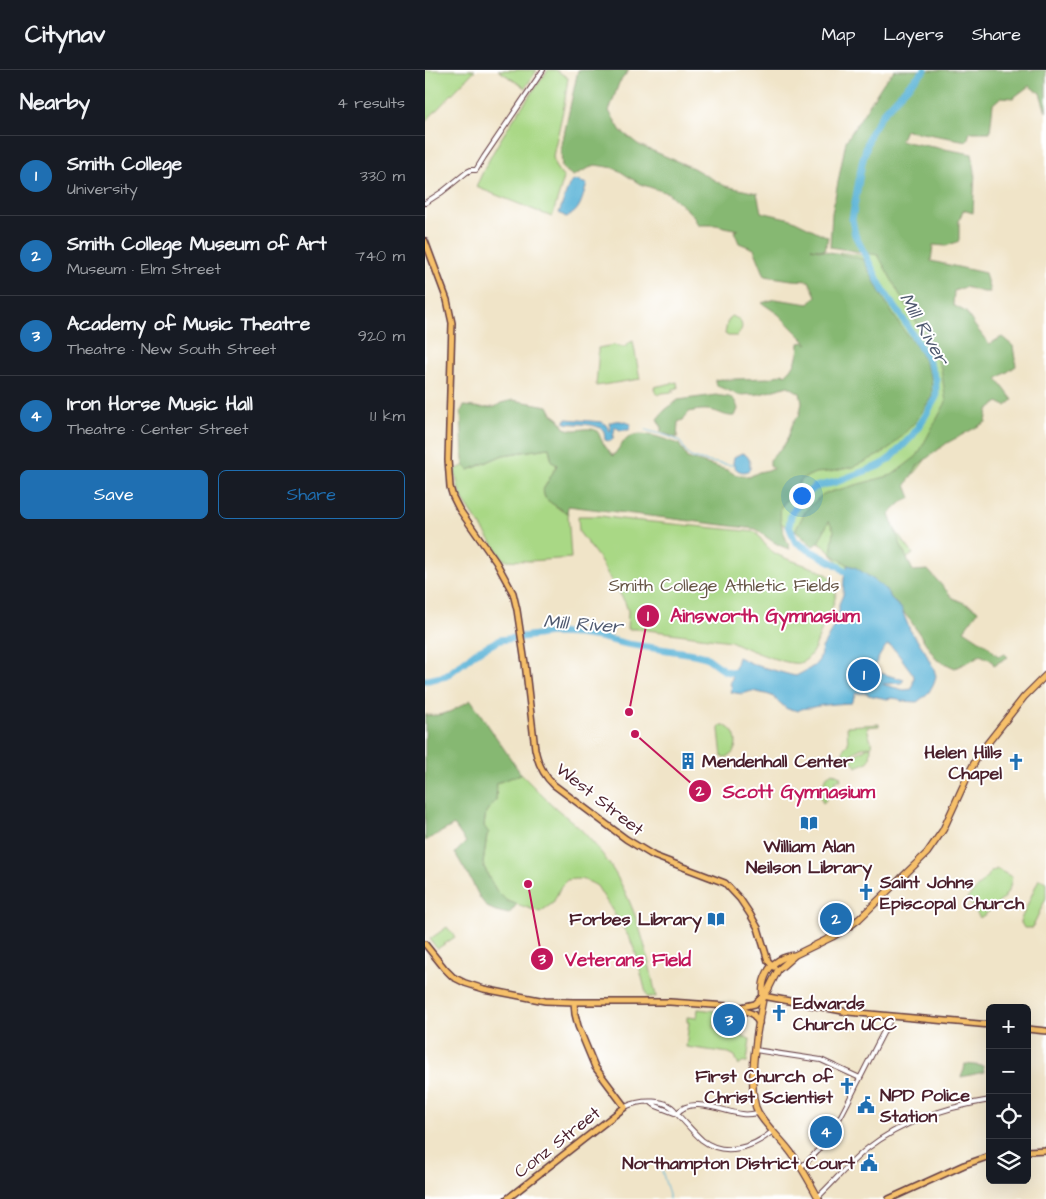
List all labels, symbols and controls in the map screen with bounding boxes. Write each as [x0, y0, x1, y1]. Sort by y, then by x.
text: Citynav [25, 18, 105, 52]
text: Map [821, 22, 855, 47]
text: Layers [883, 22, 944, 47]
text: Share [972, 22, 1021, 47]
text: Nearby [20, 88, 90, 117]
text: 4 results [337, 92, 405, 114]
text: Smith College [67, 151, 182, 178]
text: 1 [35, 165, 37, 187]
text: 330 m [360, 165, 405, 187]
text: University [67, 178, 138, 200]
text: Smith College Museum of Art [67, 231, 327, 258]
text: 2 [31, 245, 41, 267]
text: 740 m [355, 245, 405, 267]
text: Museum · Elm Street [67, 258, 221, 280]
water label: Mill River [892, 288, 956, 372]
text: Academy of Music Theatre [67, 311, 310, 338]
text: 3 [32, 325, 40, 347]
text: 920 m [358, 325, 405, 347]
text: Theatre · New South Street [67, 338, 276, 360]
text: Iron Horse Music Hall [67, 391, 253, 418]
text: 4 [31, 405, 41, 427]
text: 1.1 km [370, 405, 405, 427]
text: Theatre · Center Street [67, 418, 248, 440]
button: Save [20, 470, 208, 519]
button: Share [218, 470, 405, 519]
your location [789, 483, 815, 509]
park label: Smith College Athletic Fields [608, 573, 840, 599]
callout: Ainsworth Gymnasium [635, 599, 870, 633]
text: Ainsworth Gymnasium [670, 603, 861, 631]
text: 1 [647, 606, 649, 627]
water label: Mill River [542, 608, 626, 641]
pin: 1 [848, 656, 880, 694]
place label: Helen Hills Chapel [924, 740, 1002, 786]
place label: Mendenhall Center [702, 749, 853, 774]
building icon: Mendenhall Center [678, 751, 698, 771]
church icon: Helen Hills Chapel [1006, 752, 1026, 772]
street label: West Street [550, 757, 650, 842]
callout: Scott Gymnasium [688, 774, 885, 808]
text: Scott Gymnasium [722, 779, 876, 807]
text: 2 [695, 781, 705, 802]
library icon: William Alan Neilson Library [799, 813, 819, 833]
place label: William Alan Neilson Library [746, 834, 872, 881]
place label: Saint Johns Episcopal Church [879, 870, 1025, 916]
church icon: Saint Johns Episcopal Church [856, 882, 876, 902]
pin: 2 [820, 900, 852, 938]
place label: Forbes Library [569, 907, 702, 933]
library icon: Forbes Library [706, 909, 726, 929]
callout: Veterans Field [530, 942, 701, 976]
text: Veterans Field [564, 947, 691, 974]
text: 3 [537, 949, 546, 970]
place label: Edwards Church UCC [793, 991, 897, 1037]
pin: 3 [713, 1001, 745, 1039]
church icon: Edwards Church UCC [769, 1003, 789, 1023]
map controls [986, 1004, 1031, 1184]
button: + [986, 1004, 1031, 1049]
button: − [986, 1049, 1031, 1094]
place label: First Church of Christ Scientist [695, 1064, 834, 1110]
church icon: First Church of Christ Scientist [837, 1076, 857, 1096]
place label: NPD Police Station [879, 1083, 970, 1129]
button: locate [986, 1094, 1031, 1139]
public building icon: NPD Police Station [856, 1095, 876, 1115]
street label: Conz Street [509, 1100, 606, 1184]
pin: 4 [810, 1113, 842, 1151]
button: layers [986, 1139, 1031, 1184]
place label: Northampton District Court [622, 1151, 856, 1176]
public building icon: Northampton District Court [859, 1153, 879, 1173]

